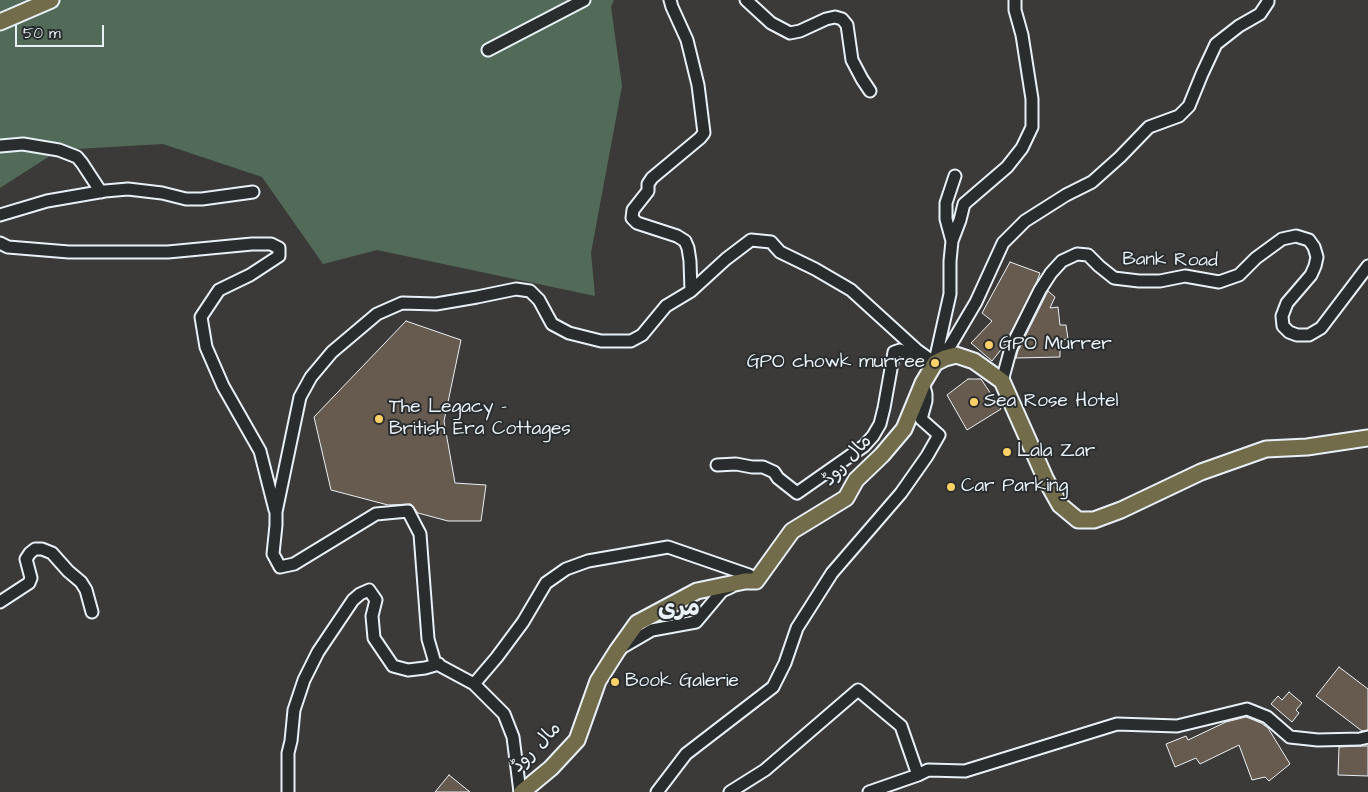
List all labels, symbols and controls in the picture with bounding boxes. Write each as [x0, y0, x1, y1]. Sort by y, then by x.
scale bar [18, 15, 106, 47]
text: 50 m [23, 23, 61, 44]
street label: Bank Road [1122, 249, 1218, 273]
place label: GPO Murrer [999, 334, 1112, 356]
marker: GPO Murrer [983, 339, 995, 351]
place label: GPO chowk murree [747, 352, 925, 374]
marker: GPO chowk murree [929, 357, 941, 369]
place label: Sea Rose Hotel [984, 391, 1119, 413]
marker: Sea Rose Hotel [968, 396, 980, 408]
place label: The Legacy - British Era Cottages [389, 397, 571, 441]
marker: The Legacy - British Era Cottages [373, 413, 385, 425]
street label: مال روڈ [819, 431, 877, 491]
place label: Lala Zar [1017, 441, 1095, 463]
marker: Lala Zar [1001, 446, 1013, 458]
place label: Car Parking [961, 476, 1068, 498]
marker: Car Parking [945, 481, 957, 493]
district label: مری [658, 596, 700, 624]
place label: Book Galerie [625, 671, 739, 693]
marker: Book Galerie [609, 676, 621, 688]
street label: مال روڈ [507, 718, 567, 778]

